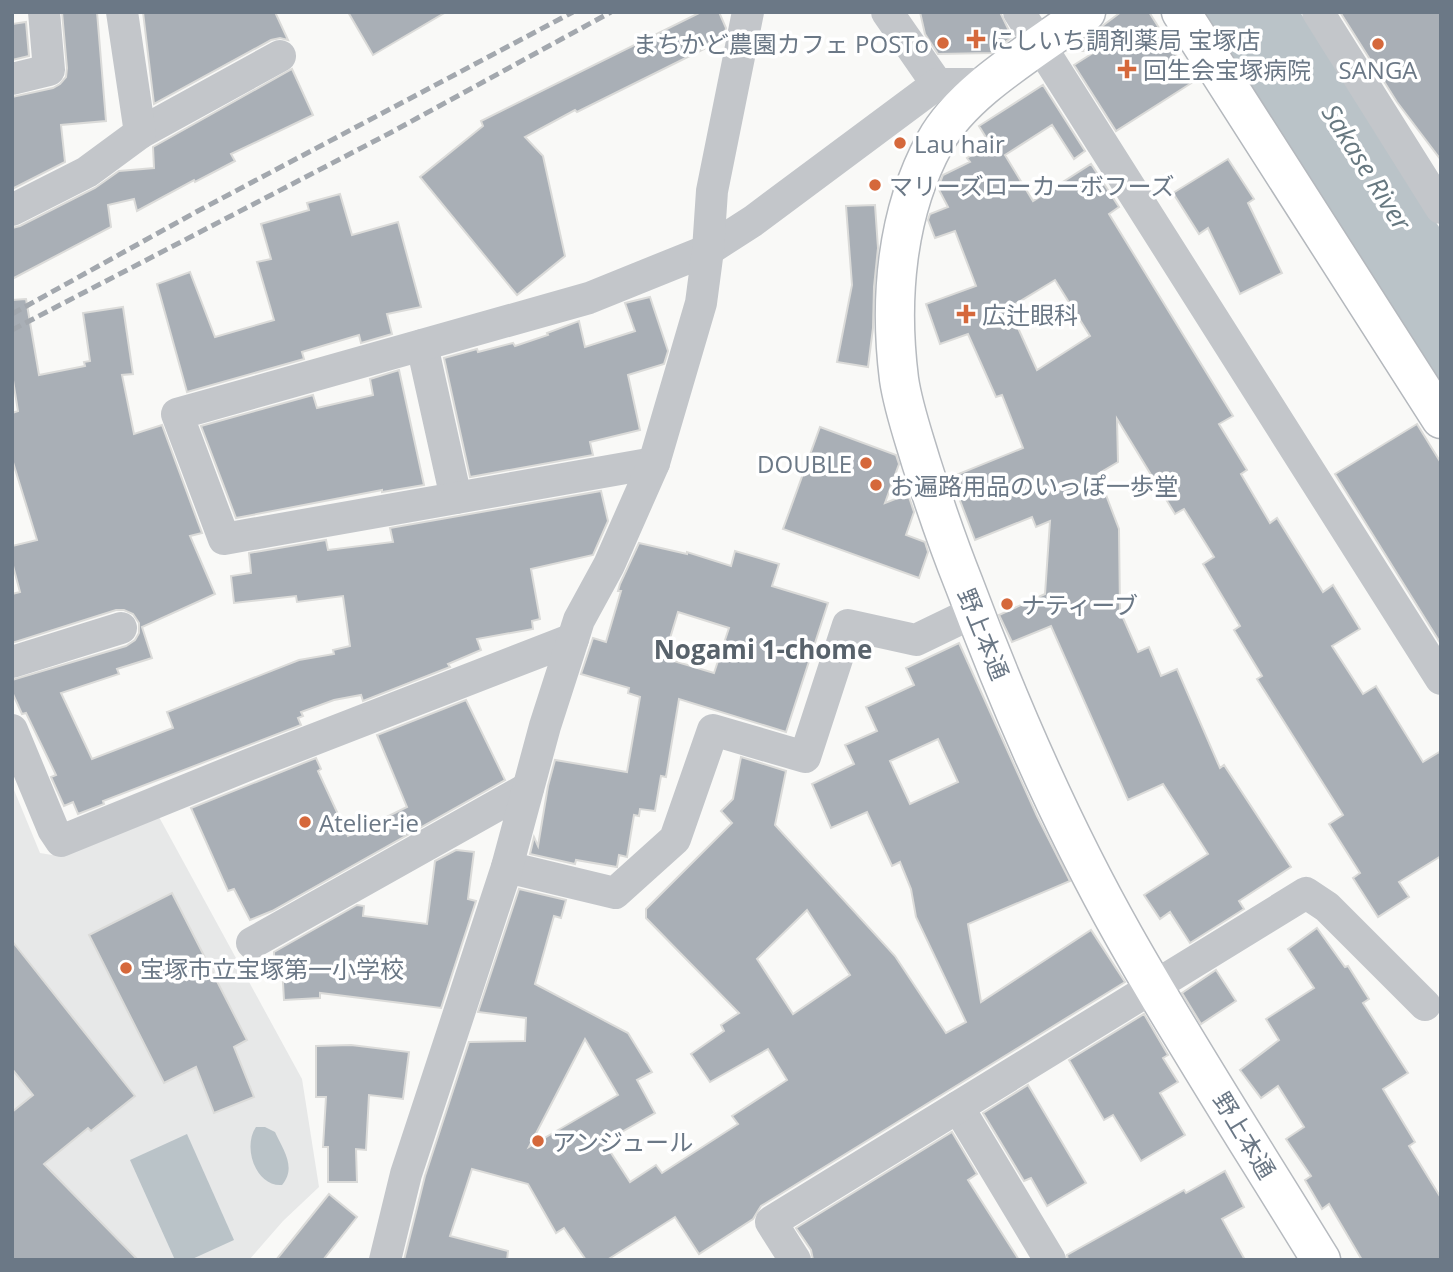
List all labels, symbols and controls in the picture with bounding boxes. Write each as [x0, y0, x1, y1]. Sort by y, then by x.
place label: にしいち調剤薬局 宝塚店 [990, 23, 1260, 56]
place label: まちかど農園カフェ POSTo [633, 27, 929, 60]
marker: にしいち調剤薬局 宝塚店 [968, 31, 984, 47]
marker: まちかど農園カフェ POSTo [935, 35, 951, 51]
marker: SANGA [1370, 36, 1386, 52]
place label: 回生会宝塚病院 [1143, 53, 1311, 86]
place label: SANGA [1338, 53, 1418, 86]
marker: 回生会宝塚病院 [1117, 59, 1137, 79]
water label: Sakase River [1314, 97, 1421, 239]
place label: Lau hair [914, 127, 1005, 160]
marker: Lau hair [892, 135, 908, 151]
place label: マリーズローカーボフーズ [889, 169, 1175, 202]
marker: マリーズローカーボフーズ [867, 177, 883, 193]
place label: 広辻眼科 [982, 298, 1078, 331]
marker: 広辻眼科 [956, 304, 976, 324]
place label: DOUBLE [757, 447, 852, 480]
marker: DOUBLE [858, 455, 874, 471]
place label: お遍路用品のいっぽ一歩堂 [890, 469, 1178, 502]
marker: お遍路用品のいっぽ一歩堂 [868, 477, 884, 493]
street label: 野上本通 [951, 583, 1017, 685]
place label: ナティーブ [1021, 588, 1138, 621]
marker: ナティーブ [999, 596, 1015, 612]
district label: Nogami 1-chome [654, 631, 872, 667]
place label: Atelier-ie [319, 806, 419, 839]
marker: Atelier-ie [297, 814, 313, 830]
place label: 宝塚市立宝塚第一小学校 [140, 952, 404, 985]
marker: 宝塚市立宝塚第一小学校 [118, 960, 134, 976]
street label: 野上本通 [1206, 1085, 1284, 1185]
place label: アンジュール [552, 1125, 693, 1158]
marker: アンジュール [530, 1133, 546, 1149]

